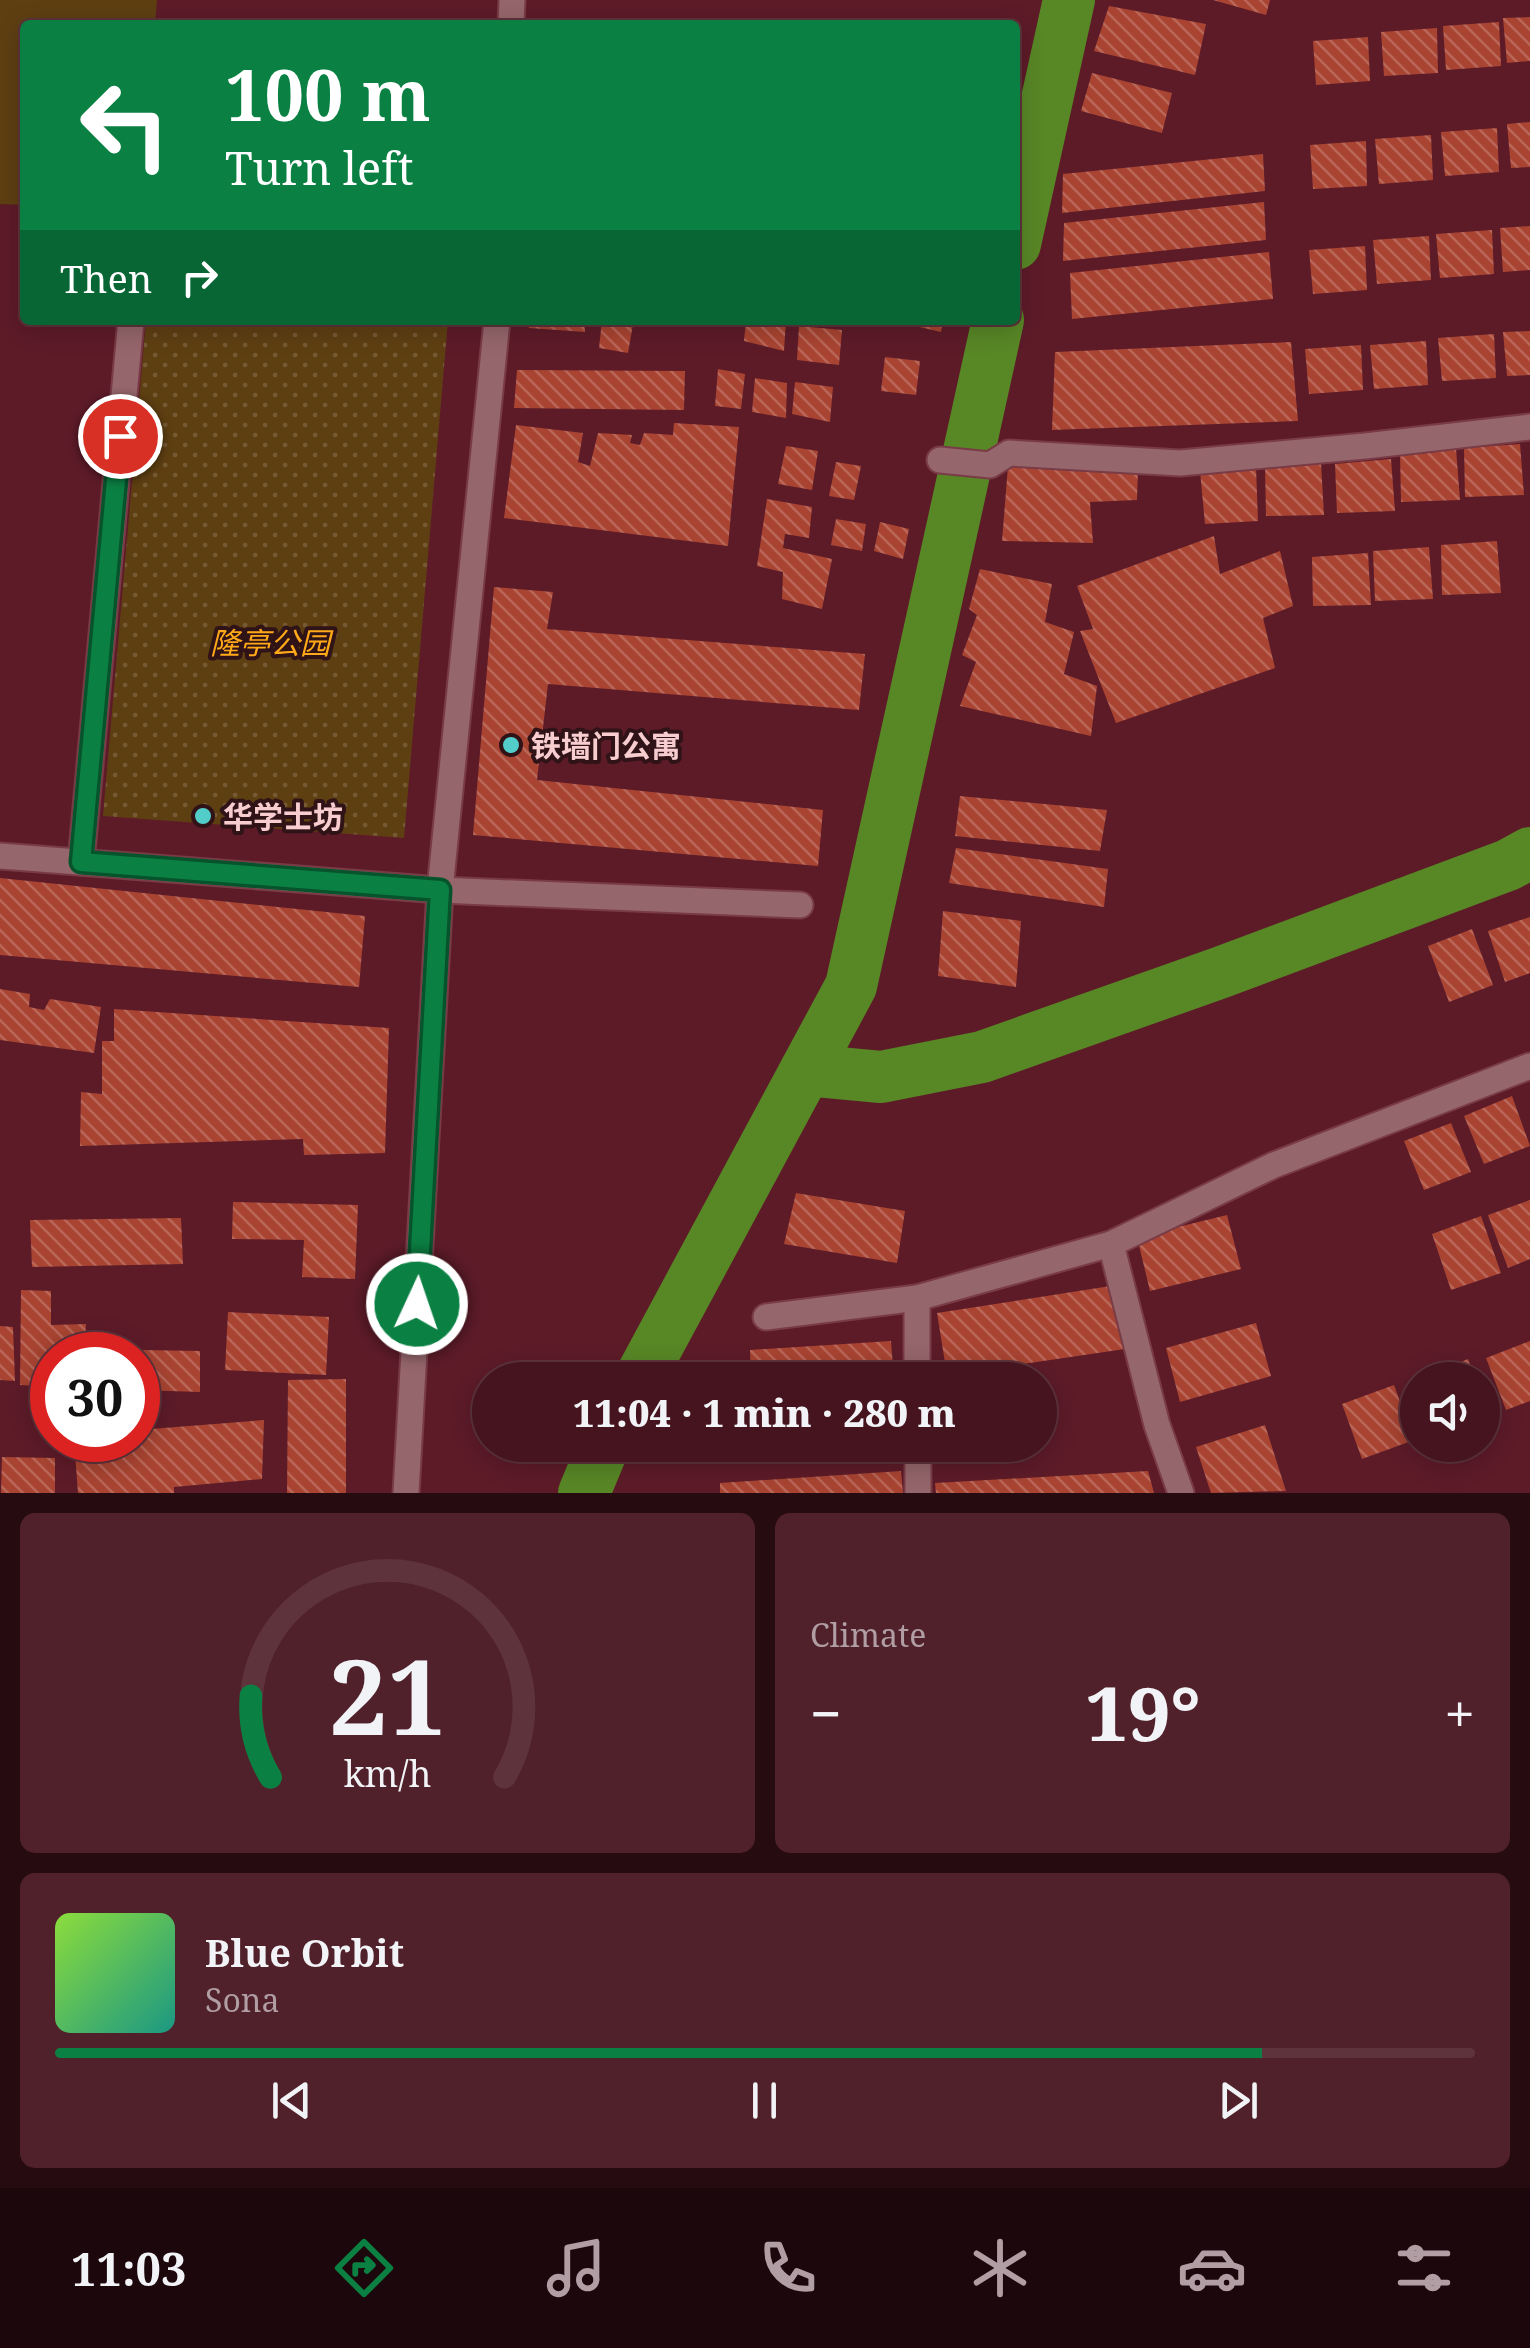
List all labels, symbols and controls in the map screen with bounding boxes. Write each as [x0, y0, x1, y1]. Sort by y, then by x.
text: 100 m [225, 46, 431, 142]
icon: left [60, 60, 190, 190]
text: Turn left [225, 137, 414, 198]
icon: right [172, 250, 227, 305]
text: Then [60, 252, 152, 304]
pin [78, 394, 163, 479]
icon: arrive [93, 409, 148, 464]
park label: 隆亭公园 [210, 622, 334, 663]
place label: 铁墙门公寓 [531, 725, 681, 766]
marker: 铁墙门公寓 [500, 734, 522, 756]
place label: 华学士坊 [223, 796, 343, 837]
marker: 华学士坊 [192, 805, 214, 827]
position arrow [365, 1252, 469, 1356]
speed limit sign: 30 [30, 1332, 160, 1462]
map controls [1400, 1362, 1500, 1462]
button: sound [1400, 1362, 1500, 1462]
text: 11:04 · 1 min · 280 m [573, 1386, 956, 1438]
text: Climate [810, 1613, 926, 1656]
text: 21 [329, 1624, 446, 1765]
text: 19° [1086, 1661, 1201, 1763]
text: − [810, 1675, 842, 1750]
text: + [1444, 1675, 1475, 1750]
text: km/h [344, 1749, 431, 1797]
text: Blue Orbit [205, 1926, 404, 1978]
text: Sona [205, 1978, 280, 2021]
icon: previous [264, 2073, 319, 2128]
icon: pause [737, 2073, 792, 2128]
icon: next [1211, 2073, 1266, 2128]
icon: directions [329, 2233, 399, 2303]
icon: music [541, 2233, 611, 2303]
icon: phone [753, 2233, 823, 2303]
icon: climate [965, 2233, 1035, 2303]
icon: car [1177, 2233, 1247, 2303]
icon: filters [1389, 2233, 1459, 2303]
text: 11:03 [71, 2238, 186, 2299]

